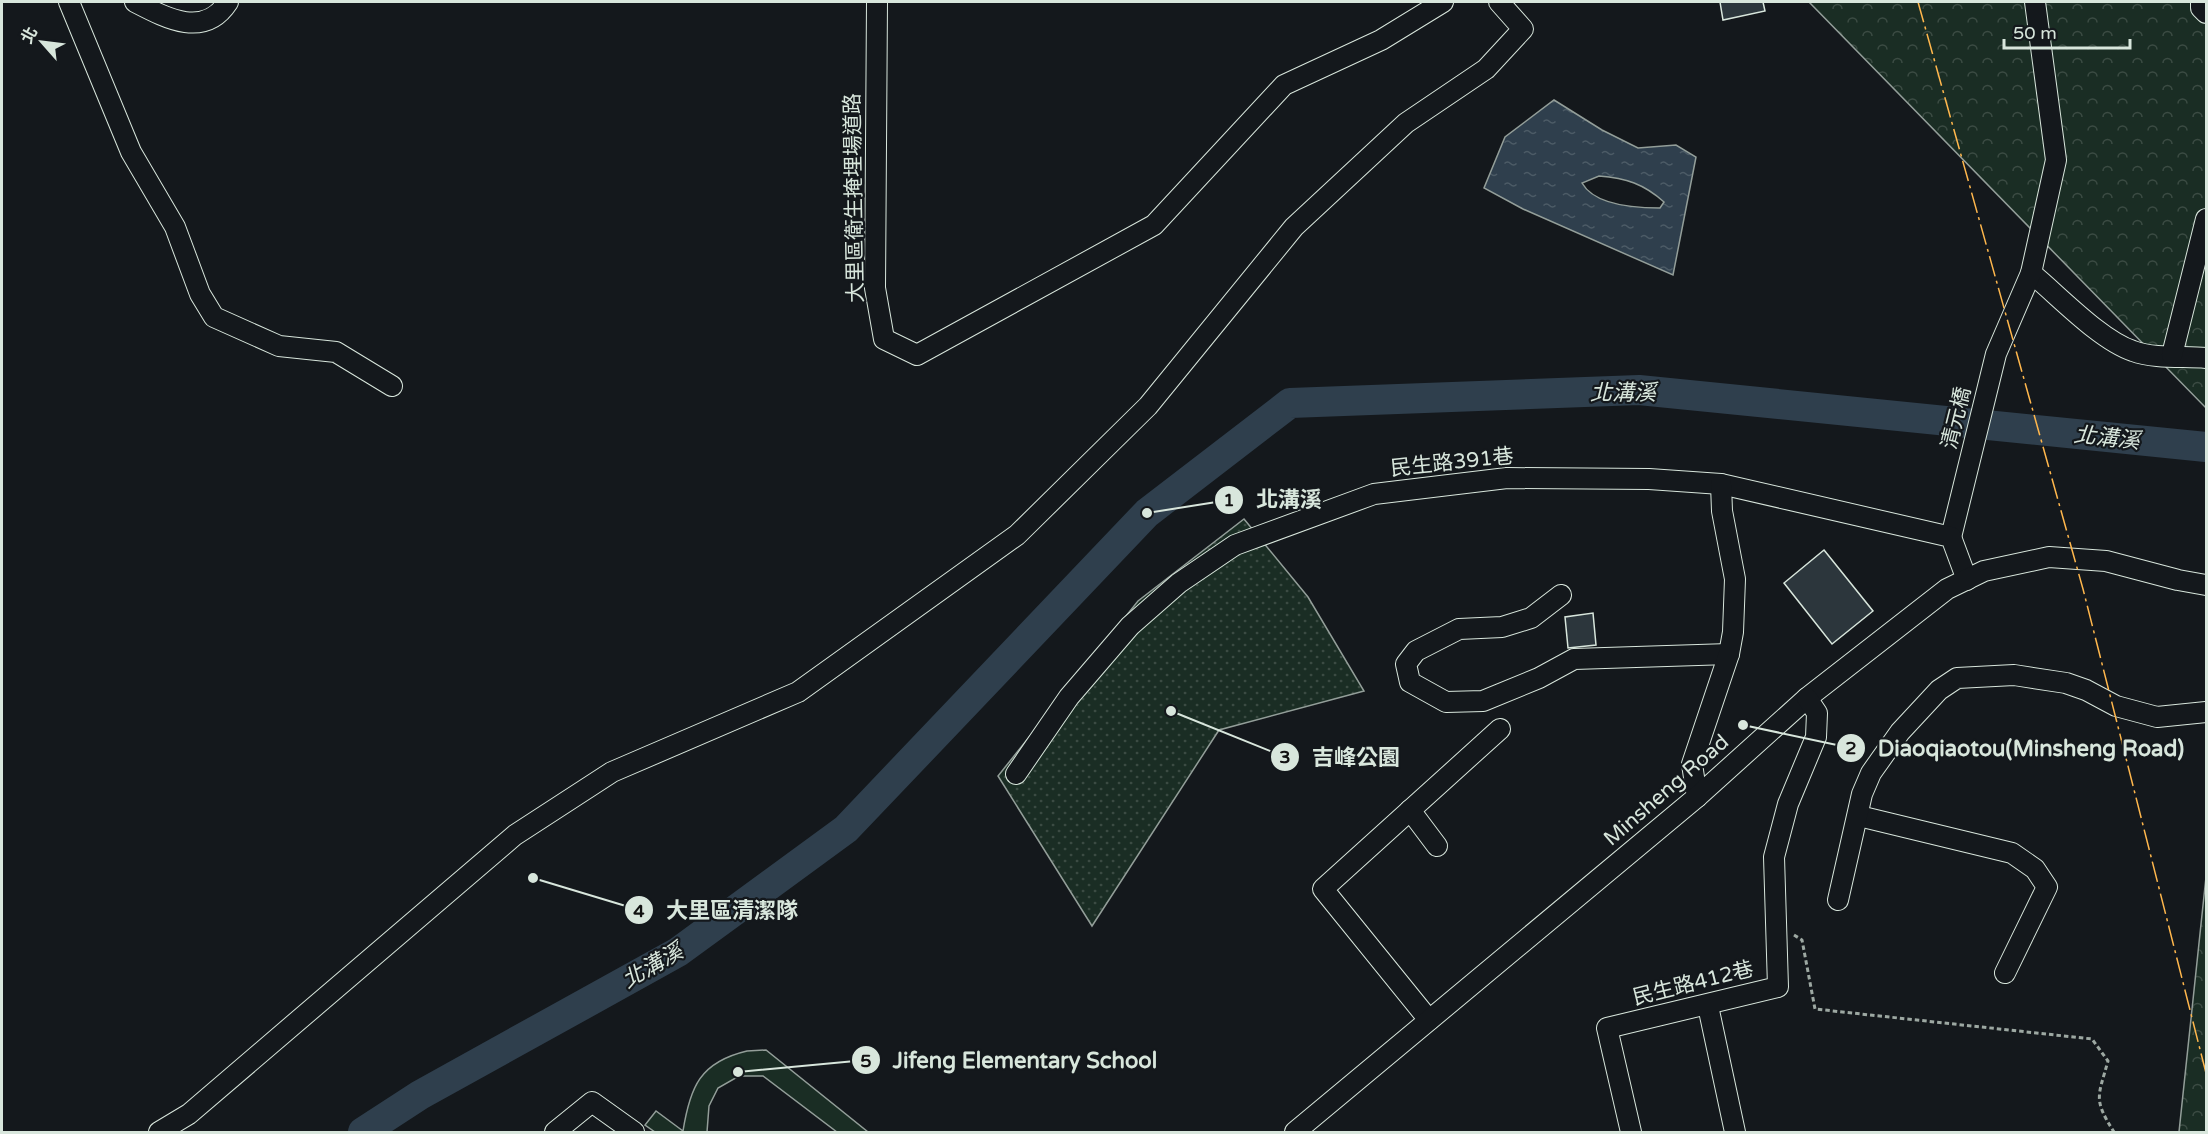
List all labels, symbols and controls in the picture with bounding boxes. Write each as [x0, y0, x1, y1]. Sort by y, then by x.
north arrow [12, 12, 72, 72]
scale bar [2004, 12, 2130, 50]
text: 50 m [2013, 22, 2057, 44]
text: 北 [17, 24, 42, 47]
street label: 大里區衛生掩埋場道路 [840, 93, 869, 303]
water label: 北溝溪 [1590, 380, 1659, 406]
street label: 清元橋 [1937, 385, 1976, 452]
water label: 北溝溪 [2073, 422, 2144, 455]
street label: 民生路391巷 [1389, 444, 1515, 481]
callout: 北溝溪 [1214, 480, 1334, 520]
text: 北溝溪 [1256, 487, 1322, 513]
text: 1 [1223, 489, 1235, 511]
callout: Diaoqiaotou(Minsheng Road) [1836, 728, 2196, 768]
street label: Minsheng Road [1599, 729, 1734, 851]
text: Diaoqiaotou(Minsheng Road) [1878, 736, 2184, 762]
callout: 吉峰公園 [1270, 737, 1412, 777]
text: 2 [1845, 737, 1857, 759]
text: 吉峰公園 [1312, 745, 1400, 771]
text: 3 [1279, 746, 1291, 768]
callout: 大里區清潔隊 [624, 890, 810, 930]
text: 大里區清潔隊 [666, 898, 798, 924]
text: 4 [633, 900, 645, 922]
water label: 北溝溪 [617, 937, 690, 994]
street label: 民生路412巷 [1630, 956, 1756, 1011]
callout: Jifeng Elementary School [851, 1040, 1170, 1080]
text: Jifeng Elementary School [892, 1048, 1157, 1074]
text: 5 [860, 1050, 872, 1072]

